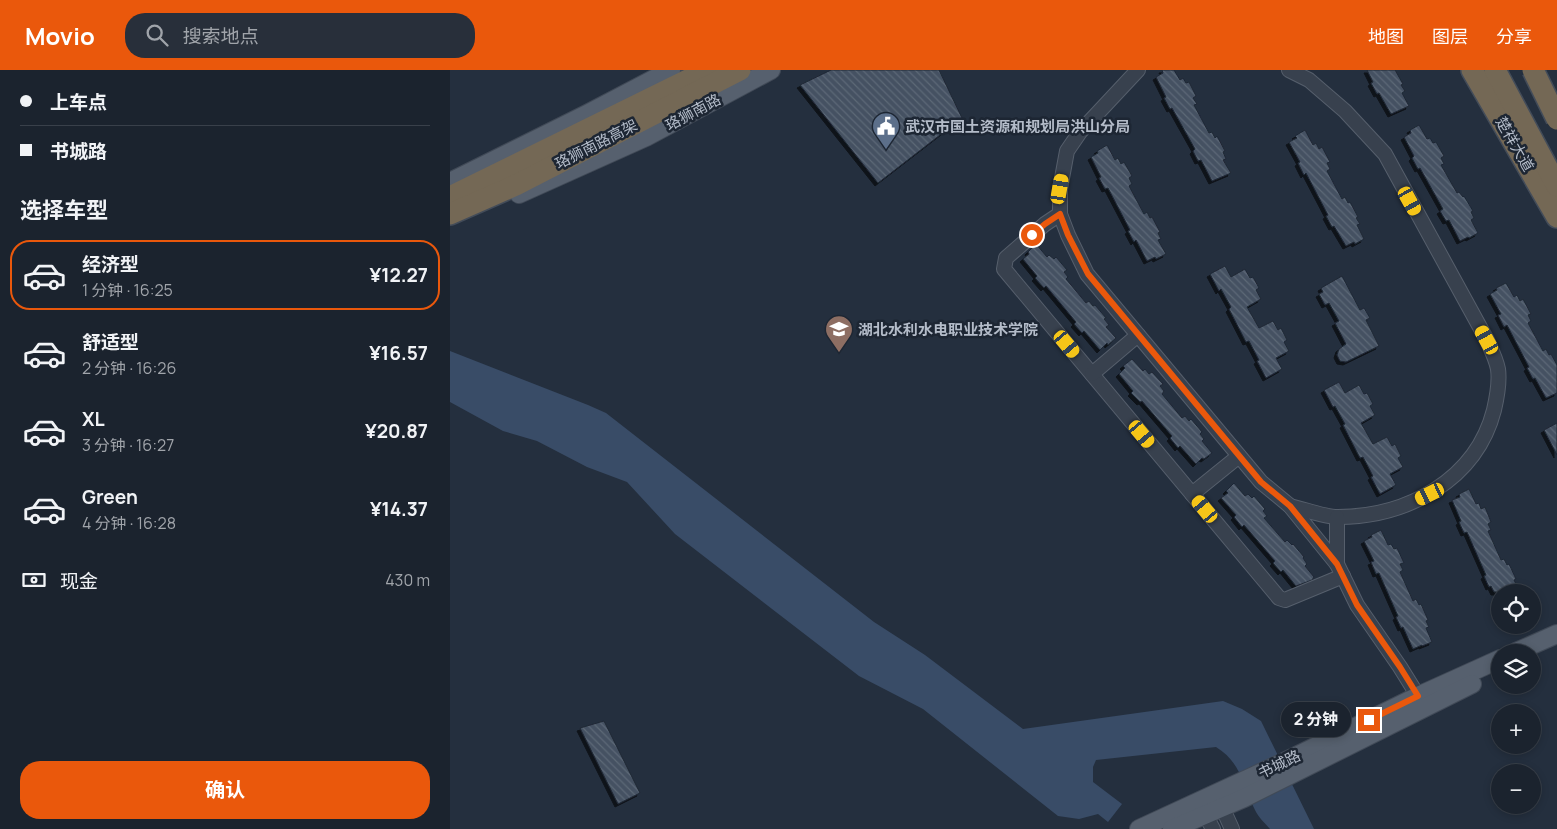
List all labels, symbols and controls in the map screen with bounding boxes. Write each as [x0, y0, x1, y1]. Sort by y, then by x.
search box [125, 13, 475, 58]
text: Movio [25, 19, 95, 52]
icon: search [143, 21, 171, 49]
text: 搜索地点 [183, 23, 259, 49]
text: 地图 [1368, 24, 1404, 48]
text: 图层 [1432, 24, 1468, 48]
text: 分享 [1496, 24, 1532, 48]
text: 上车点 [50, 89, 107, 115]
street label: 珞狮南路 [662, 89, 724, 135]
public building icon: 武汉市国土资源和规划局洪山分局 [871, 111, 901, 150]
street label: 楚祥大道 [1491, 113, 1539, 175]
street label: 珞狮南路高架 [551, 114, 641, 174]
place label: 武汉市国土资源和规划局洪山分局 [905, 116, 1130, 137]
text: 书城路 [50, 138, 107, 164]
car [1050, 173, 1069, 205]
car [1396, 184, 1423, 218]
text: 选择车型 [20, 195, 108, 225]
route start [1021, 224, 1043, 246]
text: 经济型 [82, 251, 139, 277]
icon: car [22, 253, 67, 298]
text: ¥12.27 [370, 262, 428, 288]
text: 1 分钟 · 16:25 [82, 279, 173, 301]
school or university icon: 湖北水利水电职业技术学院 [824, 314, 854, 353]
place label: 湖北水利水电职业技术学院 [858, 319, 1038, 340]
car [1473, 323, 1500, 357]
car [1051, 328, 1082, 360]
text: 舒适型 [82, 329, 139, 355]
icon: car [22, 331, 67, 376]
text: ¥16.57 [369, 340, 428, 366]
text: 2 分钟 · 16:26 [82, 357, 176, 379]
text: XL [82, 406, 105, 432]
icon: car [22, 409, 67, 454]
text: ¥20.87 [365, 418, 428, 444]
car [1126, 418, 1157, 450]
text: 3 分钟 · 16:27 [82, 434, 174, 456]
car [1413, 481, 1446, 507]
text: Green [82, 484, 138, 510]
icon: car [22, 487, 67, 532]
car [1189, 493, 1220, 525]
text: ¥14.37 [370, 496, 428, 522]
text: 4 分钟 · 16:28 [82, 512, 176, 534]
icon: cash [20, 566, 48, 594]
text: 现金 [60, 568, 98, 594]
text: 430 m [385, 569, 430, 591]
map controls [1491, 584, 1541, 814]
button: locate [1491, 584, 1541, 634]
button: layers [1491, 644, 1541, 694]
callout: 2 分钟 [1282, 702, 1352, 738]
button: + [1491, 704, 1541, 754]
text: 2 分钟 [1294, 708, 1338, 730]
route end [1358, 709, 1380, 731]
street label: 书城路 [1254, 745, 1304, 783]
button: 确认 [20, 761, 430, 819]
button: − [1491, 764, 1541, 814]

